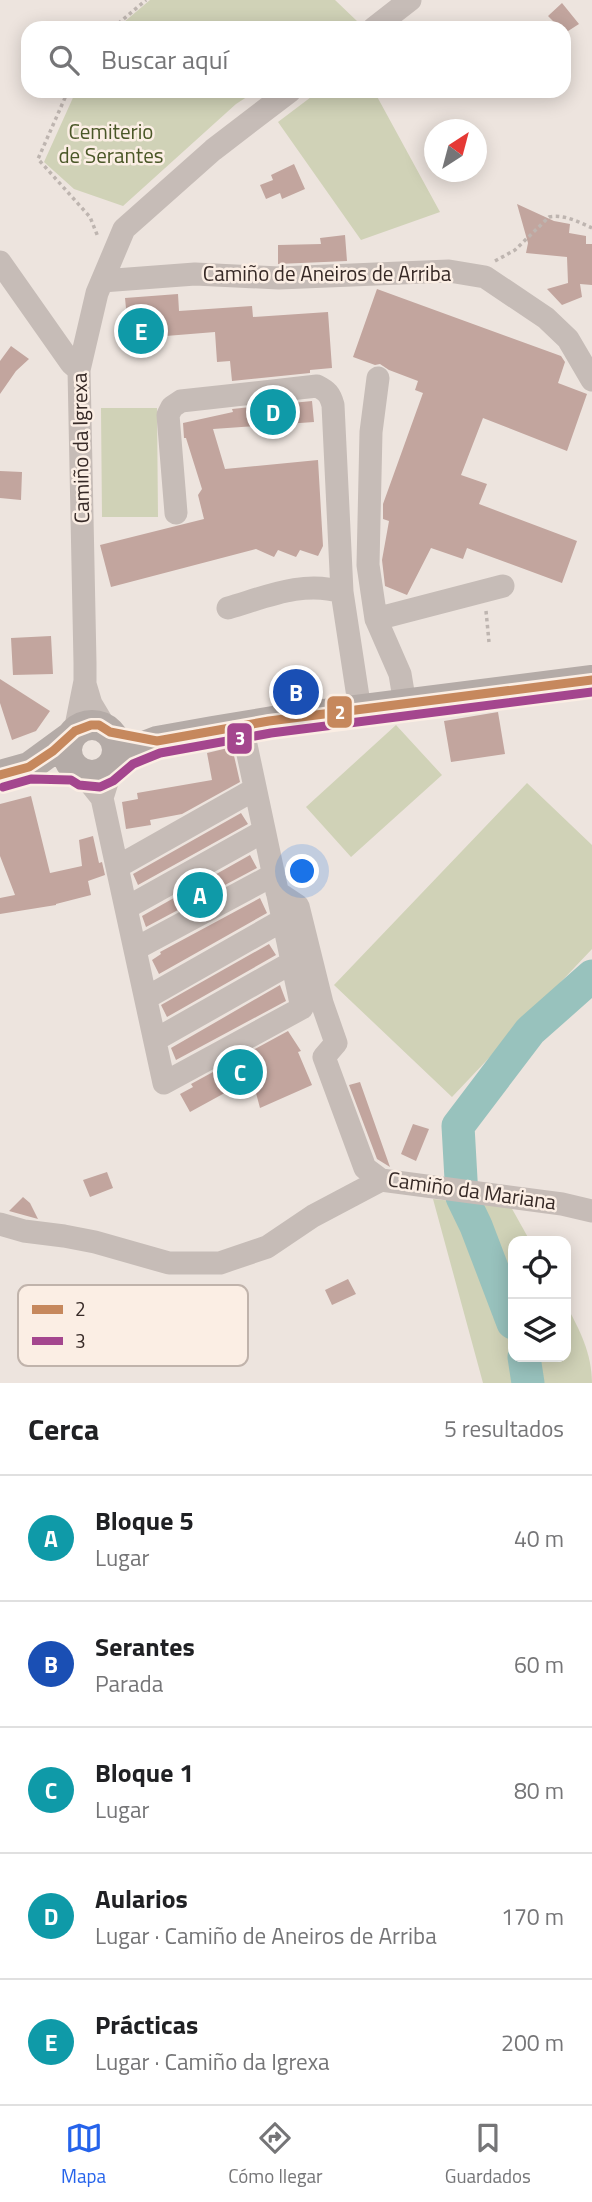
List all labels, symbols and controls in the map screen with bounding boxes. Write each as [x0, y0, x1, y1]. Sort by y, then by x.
search box [21, 21, 571, 98]
text: Buscar aquí [101, 40, 228, 79]
icon: search [45, 41, 83, 79]
park label: Cemiterio de Serantes [58, 115, 164, 171]
north arrow [424, 119, 487, 182]
street label: Camiño de Aneiros de Arriba [203, 257, 452, 289]
pin: E [118, 305, 164, 357]
street label: Camiño da Igrexa [63, 372, 97, 524]
pin: D [250, 386, 296, 438]
pin: B [273, 666, 319, 718]
line badge: 2 [326, 695, 353, 729]
text: 2 [335, 697, 345, 726]
line badge: 3 [226, 722, 253, 755]
text: 3 [235, 723, 245, 752]
your location [285, 854, 319, 888]
pin: A [177, 869, 223, 921]
pin: C [217, 1046, 263, 1098]
street label: Camiño da Mariana [386, 1162, 559, 1218]
map controls [508, 1236, 571, 1362]
button: locate [508, 1236, 571, 1299]
legend [18, 1285, 248, 1366]
text: 2 [75, 1294, 86, 1323]
button: layers [508, 1299, 571, 1362]
text: 3 [75, 1326, 86, 1355]
text: Cerca [28, 1406, 99, 1452]
text: 5 resultados [444, 1411, 564, 1446]
text: Bloque 5 [95, 1501, 194, 1540]
text: A [44, 1521, 58, 1556]
text: 40 m [514, 1521, 564, 1556]
text: Lugar [95, 1540, 149, 1575]
text: Serantes [95, 1627, 195, 1666]
text: B [44, 1647, 58, 1682]
text: 60 m [514, 1647, 564, 1682]
text: Parada [95, 1666, 163, 1701]
text: Bloque 1 [95, 1753, 194, 1792]
text: C [45, 1773, 57, 1808]
text: 80 m [514, 1773, 564, 1808]
text: Lugar [95, 1792, 149, 1827]
text: Aularios [95, 1879, 188, 1918]
text: D [44, 1899, 58, 1934]
text: 170 m [501, 1899, 564, 1934]
text: Lugar · Camiño de Aneiros de Arriba [95, 1918, 437, 1953]
text: Prácticas [95, 2005, 198, 2044]
text: E [45, 2025, 57, 2060]
text: 200 m [501, 2025, 564, 2060]
text: Lugar · Camiño da Igrexa [95, 2044, 329, 2079]
tab: Mapa [61, 2119, 106, 2190]
tab: Cómo llegar [228, 2119, 323, 2190]
tab: Guardados [445, 2119, 531, 2190]

